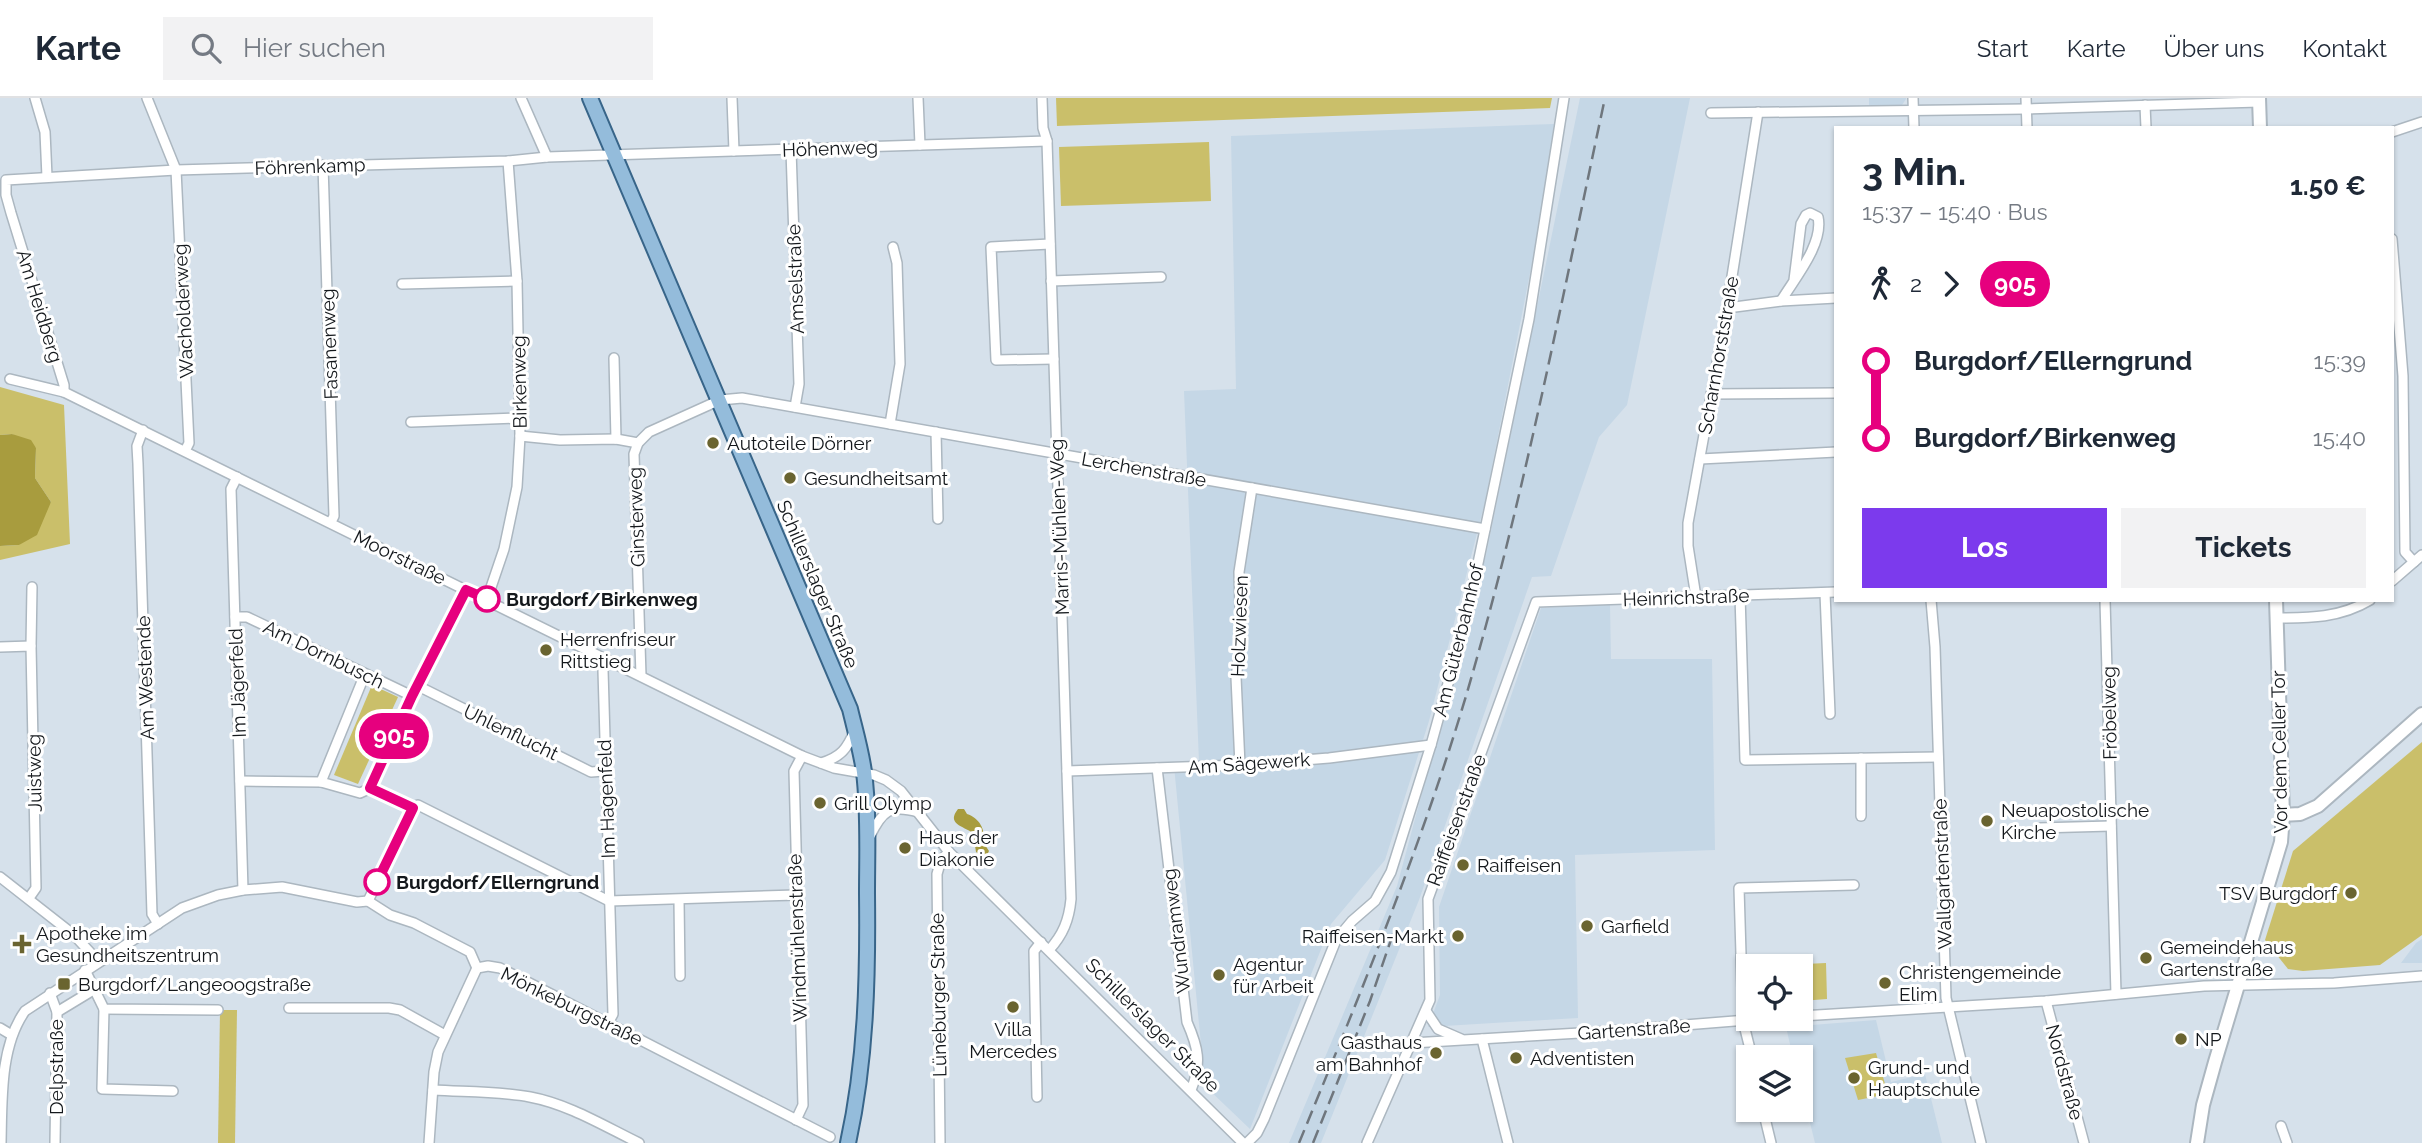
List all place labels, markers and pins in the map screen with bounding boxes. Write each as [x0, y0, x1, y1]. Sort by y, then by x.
place label: Autoteile Dörner [727, 432, 872, 454]
marker: Autoteile Dörner [705, 435, 721, 451]
place label: Gesundheitsamt [804, 467, 949, 489]
marker: Gesundheitsamt [782, 470, 798, 486]
marker: Burgdorf/Birkenweg [474, 586, 500, 612]
place label: Burgdorf/Birkenweg [506, 588, 698, 610]
place label: Herrenfriseur Rittstieg [560, 628, 676, 672]
marker: Herrenfriseur Rittstieg [538, 642, 554, 658]
place label: Grill Olymp [834, 792, 932, 814]
marker: Grill Olymp [812, 795, 828, 811]
place label: Neuapostolische Kirche [2001, 799, 2149, 843]
marker: Neuapostolische Kirche [1979, 813, 1995, 829]
place label: Haus der Diakonie [919, 826, 999, 870]
marker: Haus der Diakonie [897, 840, 913, 856]
place label: Raiffeisen [1477, 854, 1561, 876]
marker: Raiffeisen [1455, 857, 1471, 873]
marker: Burgdorf/Ellerngrund [364, 869, 390, 895]
place label: Burgdorf/Ellerngrund [396, 871, 599, 893]
place label: TSV Burgdorf [2219, 882, 2338, 904]
marker: TSV Burgdorf [2343, 885, 2359, 901]
place label: Garfield [1601, 915, 1669, 937]
marker: Garfield [1579, 918, 1595, 934]
place label: Apotheke im Gesundheitszentrum [36, 922, 219, 966]
place label: Raiffeisen-Markt [1302, 925, 1445, 947]
marker: Raiffeisen-Markt [1450, 928, 1466, 944]
marker: Apotheke im Gesundheitszentrum [14, 936, 30, 952]
place label: Gemeindehaus Gartenstraße [2160, 936, 2293, 980]
marker: Gemeindehaus Gartenstraße [2138, 950, 2154, 966]
place label: Agentur für Arbeit [1233, 953, 1315, 997]
place label: Christengemeinde Elim [1899, 961, 2061, 1005]
marker: Agentur für Arbeit [1211, 967, 1227, 983]
place label: Burgdorf/Langeoogstraße [78, 973, 311, 995]
marker: Christengemeinde Elim [1877, 975, 1893, 991]
marker: Burgdorf/Langeoogstraße [56, 976, 72, 992]
marker: Villa Mercedes [1005, 999, 1021, 1015]
place label: Villa Mercedes [969, 1018, 1057, 1062]
place label: NP [2195, 1028, 2222, 1050]
place label: Gasthaus am Bahnhof [1316, 1031, 1423, 1075]
marker: NP [2173, 1031, 2189, 1047]
marker: Gasthaus am Bahnhof [1428, 1045, 1444, 1061]
place label: Adventisten [1530, 1047, 1634, 1069]
marker: Adventisten [1508, 1050, 1524, 1066]
place label: Grund- und Hauptschule [1868, 1056, 1980, 1100]
marker: Grund- und Hauptschule [1846, 1070, 1862, 1086]

